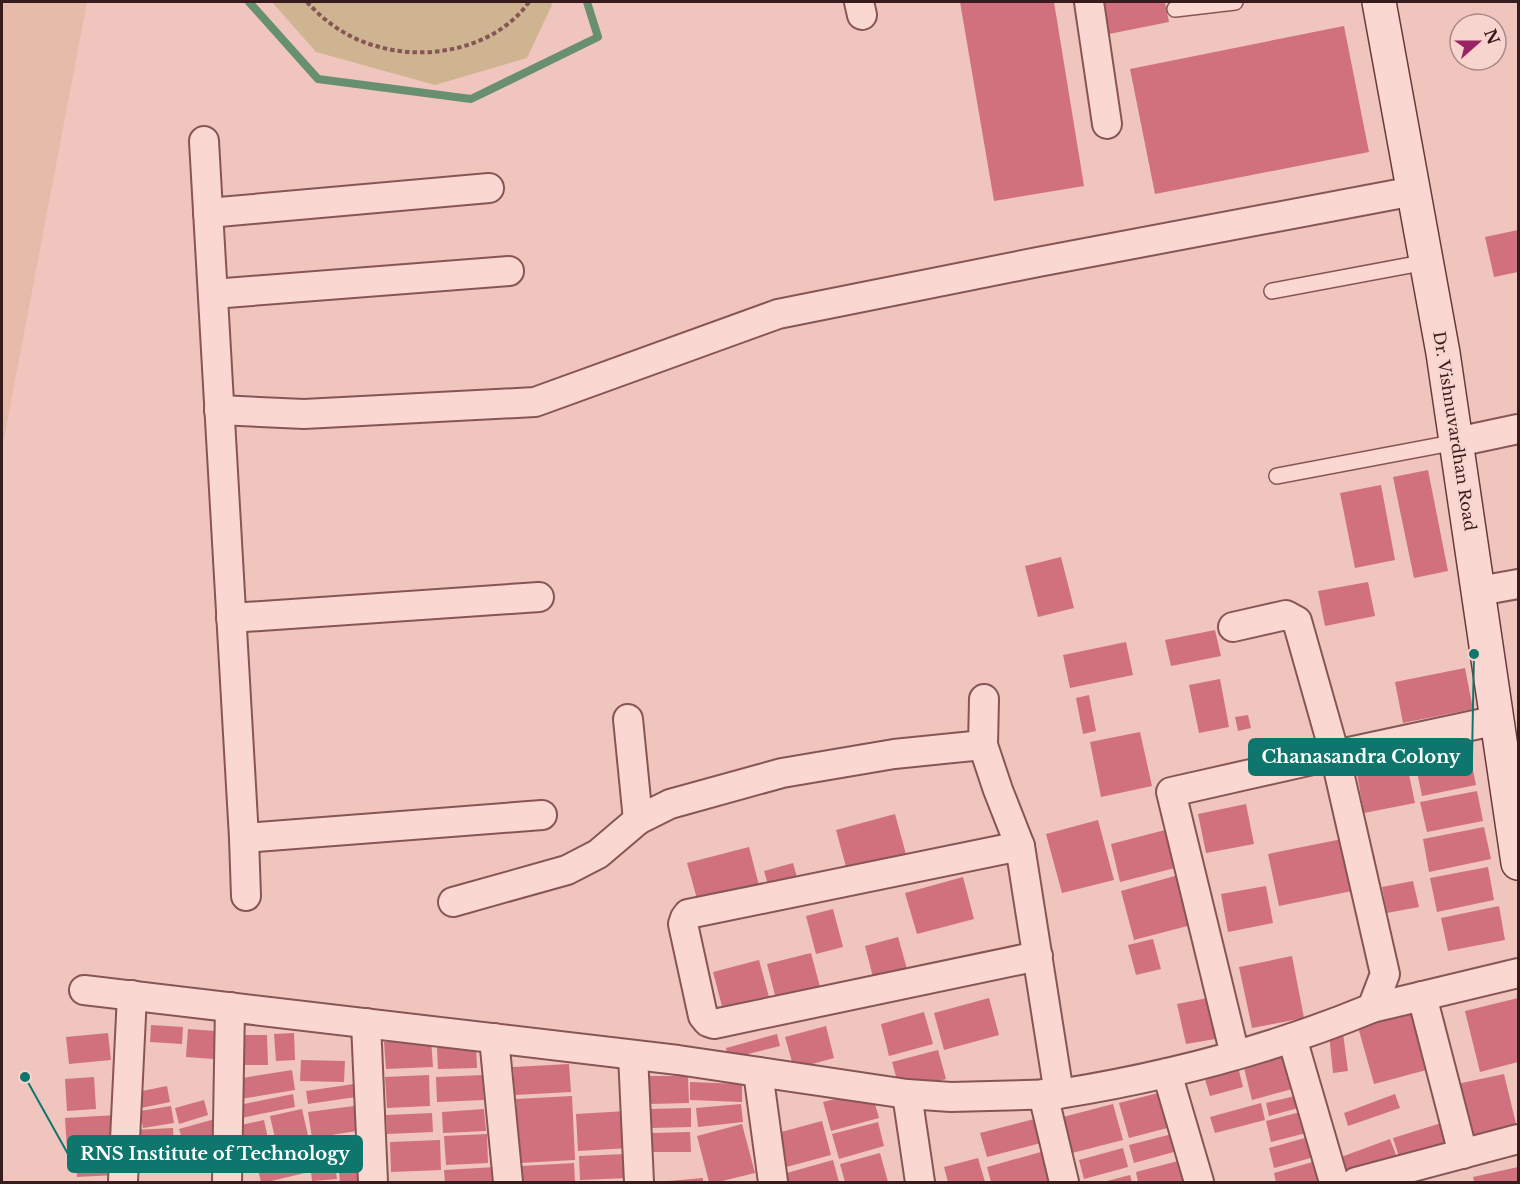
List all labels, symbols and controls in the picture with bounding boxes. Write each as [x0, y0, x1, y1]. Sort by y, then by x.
north arrow [1448, 12, 1508, 72]
text: N [1480, 26, 1504, 47]
street label: Dr. Vishnuvardhan Road [1429, 330, 1481, 533]
callout: Chanasandra Colony [1249, 739, 1472, 775]
text: Chanasandra Colony [1261, 746, 1461, 768]
callout: RNS Institute of Technology [68, 1136, 362, 1172]
text: RNS Institute of Technology [80, 1143, 350, 1165]

